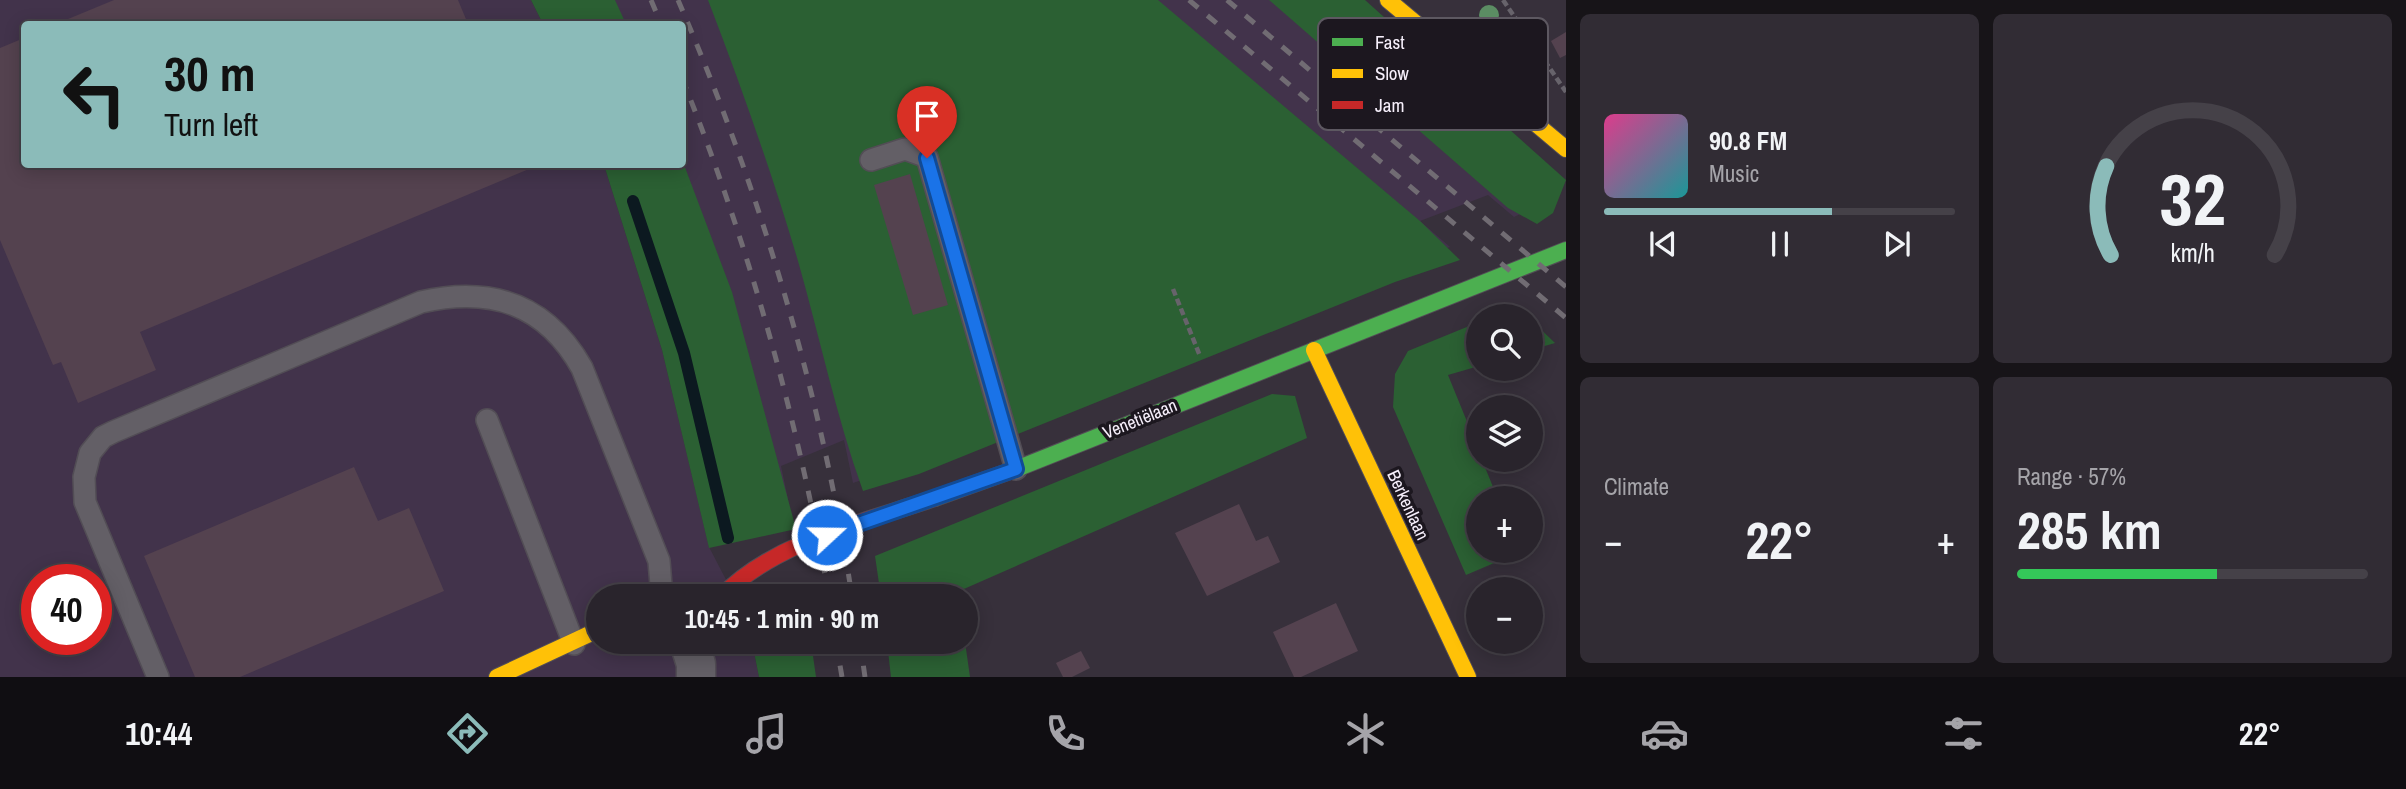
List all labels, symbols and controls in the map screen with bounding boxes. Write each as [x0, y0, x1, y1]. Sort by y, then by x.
legend [1318, 18, 1548, 130]
text: Fast [1375, 29, 1405, 55]
text: 30 m [164, 40, 256, 106]
icon: left [49, 49, 140, 140]
text: Slow [1375, 60, 1410, 86]
pin [897, 86, 957, 158]
text: Jam [1375, 92, 1404, 118]
icon: arrive [908, 97, 946, 135]
text: Turn left [164, 103, 258, 146]
text: 90.8 FM [1709, 123, 1787, 158]
text: 32 [2159, 150, 2226, 248]
text: Music [1709, 158, 1759, 189]
icon: previous [1644, 225, 1682, 263]
icon: pause [1761, 225, 1799, 263]
icon: next [1878, 225, 1916, 263]
text: km/h [2170, 236, 2215, 270]
map controls [1466, 304, 1543, 654]
button: search [1466, 304, 1543, 381]
street label: Venetiëlaan [1099, 392, 1181, 445]
button: layers [1466, 395, 1543, 472]
text: Range · 57% [2017, 461, 2126, 492]
street label: Berkenlaan [1381, 466, 1436, 544]
text: Climate [1604, 471, 1669, 502]
button: + [1466, 486, 1543, 563]
text: 285 km [2017, 495, 2162, 565]
position arrow [790, 498, 864, 572]
text: 22° [1745, 505, 1814, 575]
text: − [1604, 515, 1622, 566]
text: + [1937, 515, 1955, 566]
speed limit sign: 40 [21, 564, 112, 655]
button: − [1466, 577, 1543, 654]
text: 10:45 · 1 min · 90 m [685, 601, 879, 636]
icon: directions [443, 709, 492, 758]
icon: music [742, 709, 791, 758]
icon: phone [1041, 709, 1090, 758]
icon: climate [1341, 709, 1390, 758]
icon: car [1640, 709, 1689, 758]
icon: filters [1939, 709, 1988, 758]
text: 10:44 [125, 712, 192, 755]
text: 22° [2239, 712, 2281, 755]

